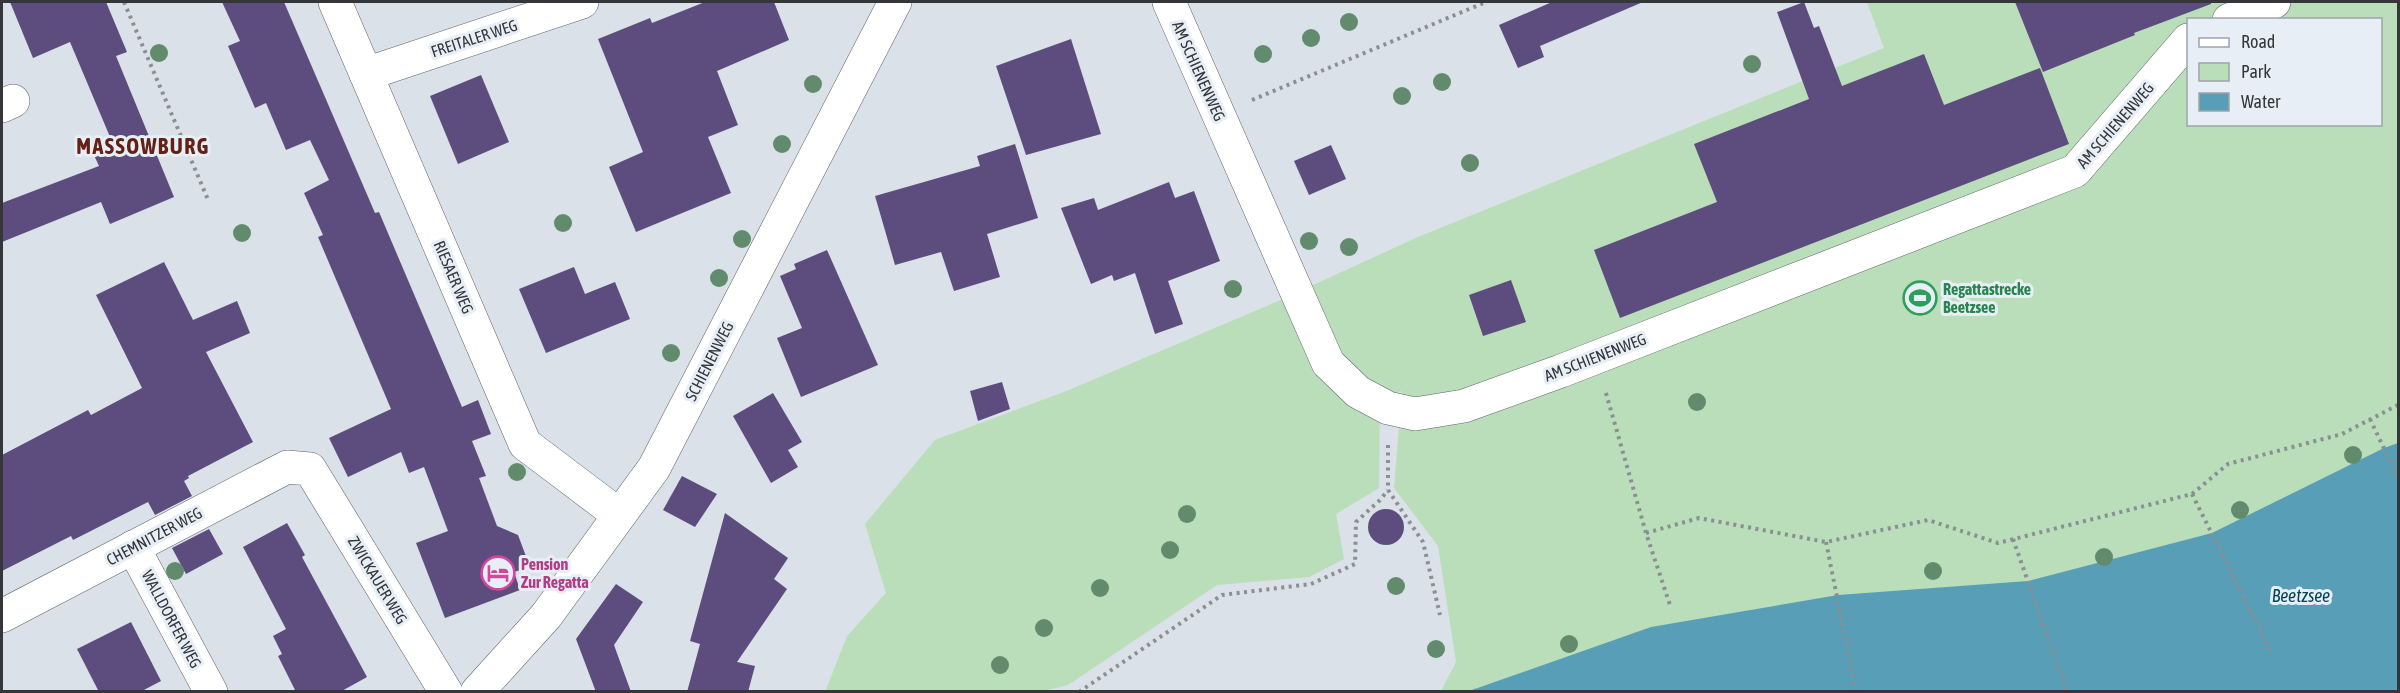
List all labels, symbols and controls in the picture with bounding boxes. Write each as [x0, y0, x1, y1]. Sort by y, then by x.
street label: FREITALER WEG [429, 16, 519, 60]
street label: AM SCHIENENWEG [1169, 18, 1229, 124]
legend [2187, 18, 2382, 126]
text: Road [2241, 31, 2275, 52]
text: Park [2241, 61, 2271, 82]
street label: AM SCHIENENWEG [2073, 79, 2157, 171]
text: Water [2241, 91, 2281, 112]
district label: MASSOWBURG [76, 133, 210, 159]
street label: RIESAER WEG [431, 238, 477, 316]
sports icon: Regattastrecke Beetzsee [1902, 280, 1938, 316]
place label: Regattastrecke Beetzsee [1943, 280, 2031, 316]
street label: SCHIENENWEG [681, 318, 737, 404]
street label: AM SCHIENENWEG [1542, 329, 1648, 385]
street label: CHEMNITZER WEG [103, 503, 205, 569]
street label: ZWICKAUER WEG [345, 533, 411, 627]
hotel icon: Pension Zur Regatta [480, 555, 516, 591]
place label: Pension Zur Regatta [521, 555, 589, 591]
street label: WALLDORFER WEG [139, 567, 205, 671]
water label: Beetzsee [2272, 585, 2330, 606]

